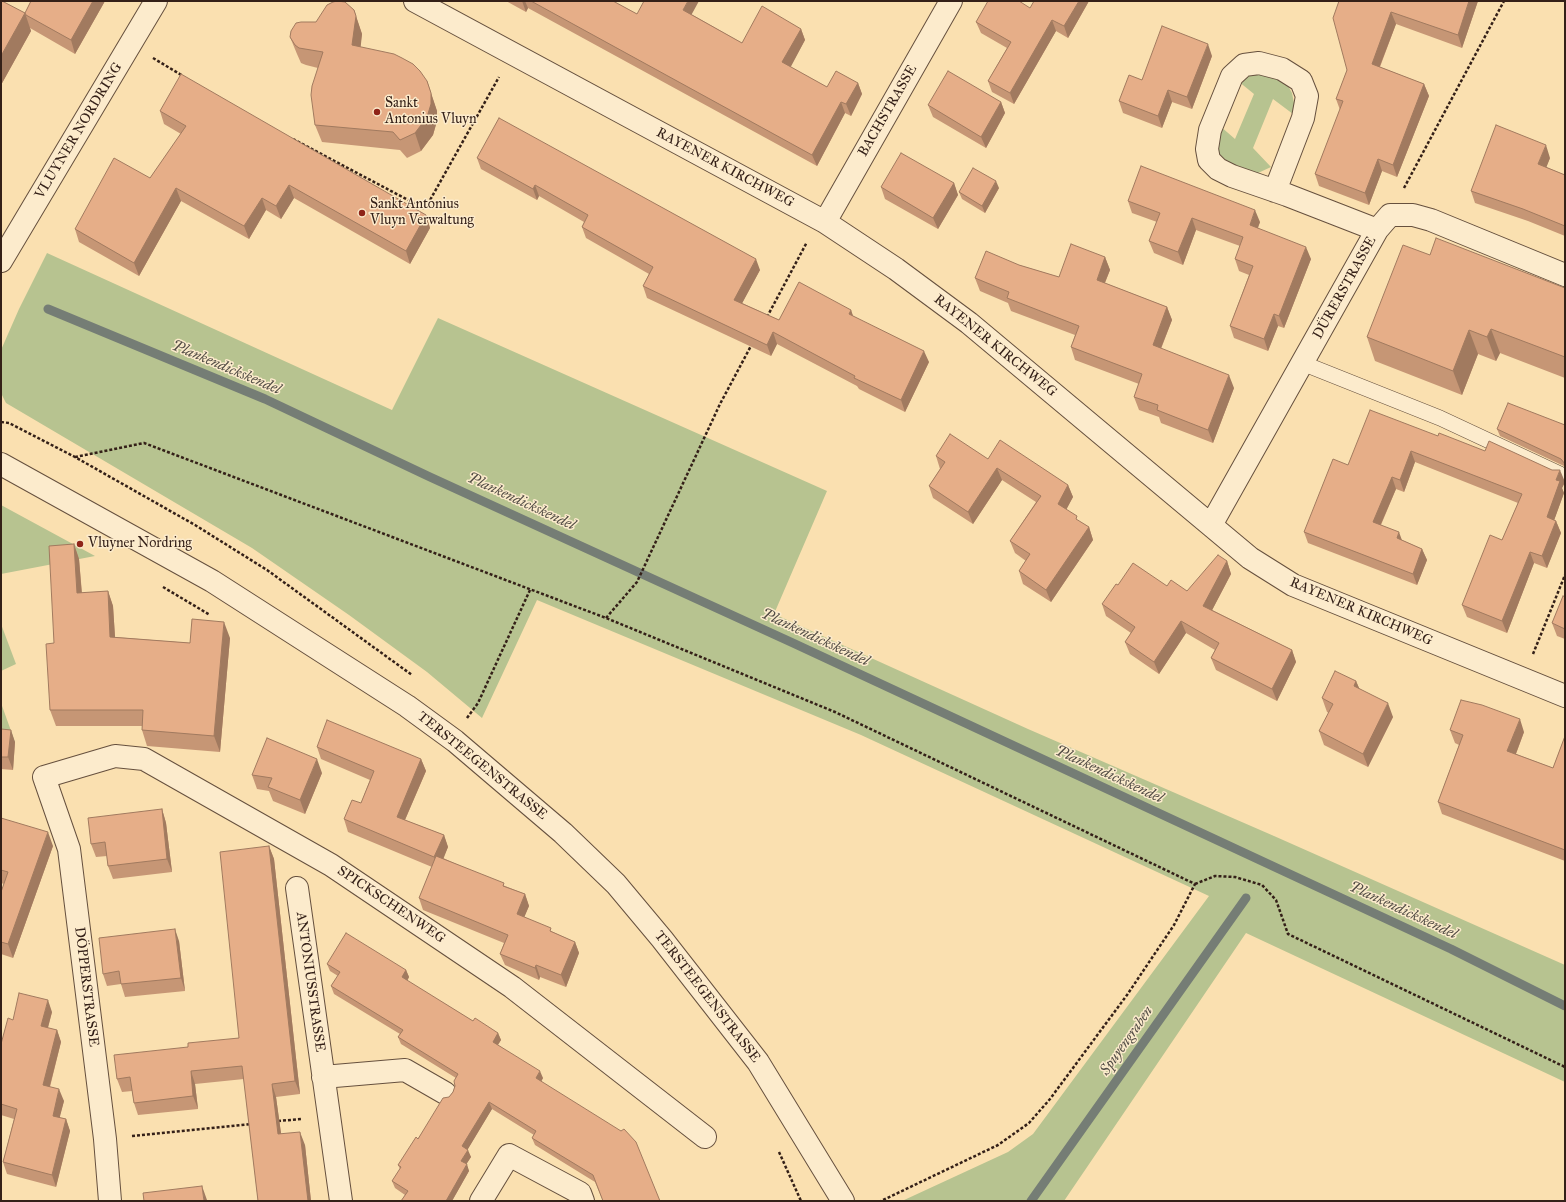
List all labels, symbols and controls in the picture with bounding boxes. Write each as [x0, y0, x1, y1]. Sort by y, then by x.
street label: VLUYNER NORDRING [32, 60, 126, 202]
street label: BACHSTRASSE [855, 62, 921, 160]
place label: Sankt Antonius Vluyn [385, 96, 476, 128]
marker: Sankt Antonius Vluyn [372, 107, 382, 117]
street label: RAYENER KIRCHWEG [653, 125, 797, 211]
place label: Sankt Antonius Vluyn Verwaltung [370, 197, 474, 230]
marker: Sankt Antonius Vluyn Verwaltung [357, 208, 367, 218]
street label: DÜRERSTRASSE [1310, 234, 1380, 342]
street label: RAYENER KIRCHWEG [930, 291, 1060, 401]
water label: Plankendickskendel [169, 337, 283, 399]
water label: Plankendickskendel [464, 469, 578, 535]
place label: Vluyner Nordring [88, 536, 192, 552]
marker: Vluyner Nordring [75, 539, 85, 549]
street label: RAYENER KIRCHWEG [1287, 574, 1435, 650]
water label: Plankendickskendel [758, 605, 872, 671]
street label: TERSTEEGENSTRASSE [414, 708, 550, 824]
water label: Plankendickskendel [1052, 742, 1166, 808]
street label: SPICKSCHENWEG [334, 863, 448, 947]
water label: Plankendickskendel [1346, 878, 1460, 944]
street label: ANTONIUSSTRASSE [292, 911, 328, 1053]
street label: DÖPPERSTRASSE [70, 926, 102, 1048]
street label: TERSTEEGENSTRASSE [650, 928, 764, 1066]
water label: Spuyengraben [1097, 1003, 1157, 1079]

